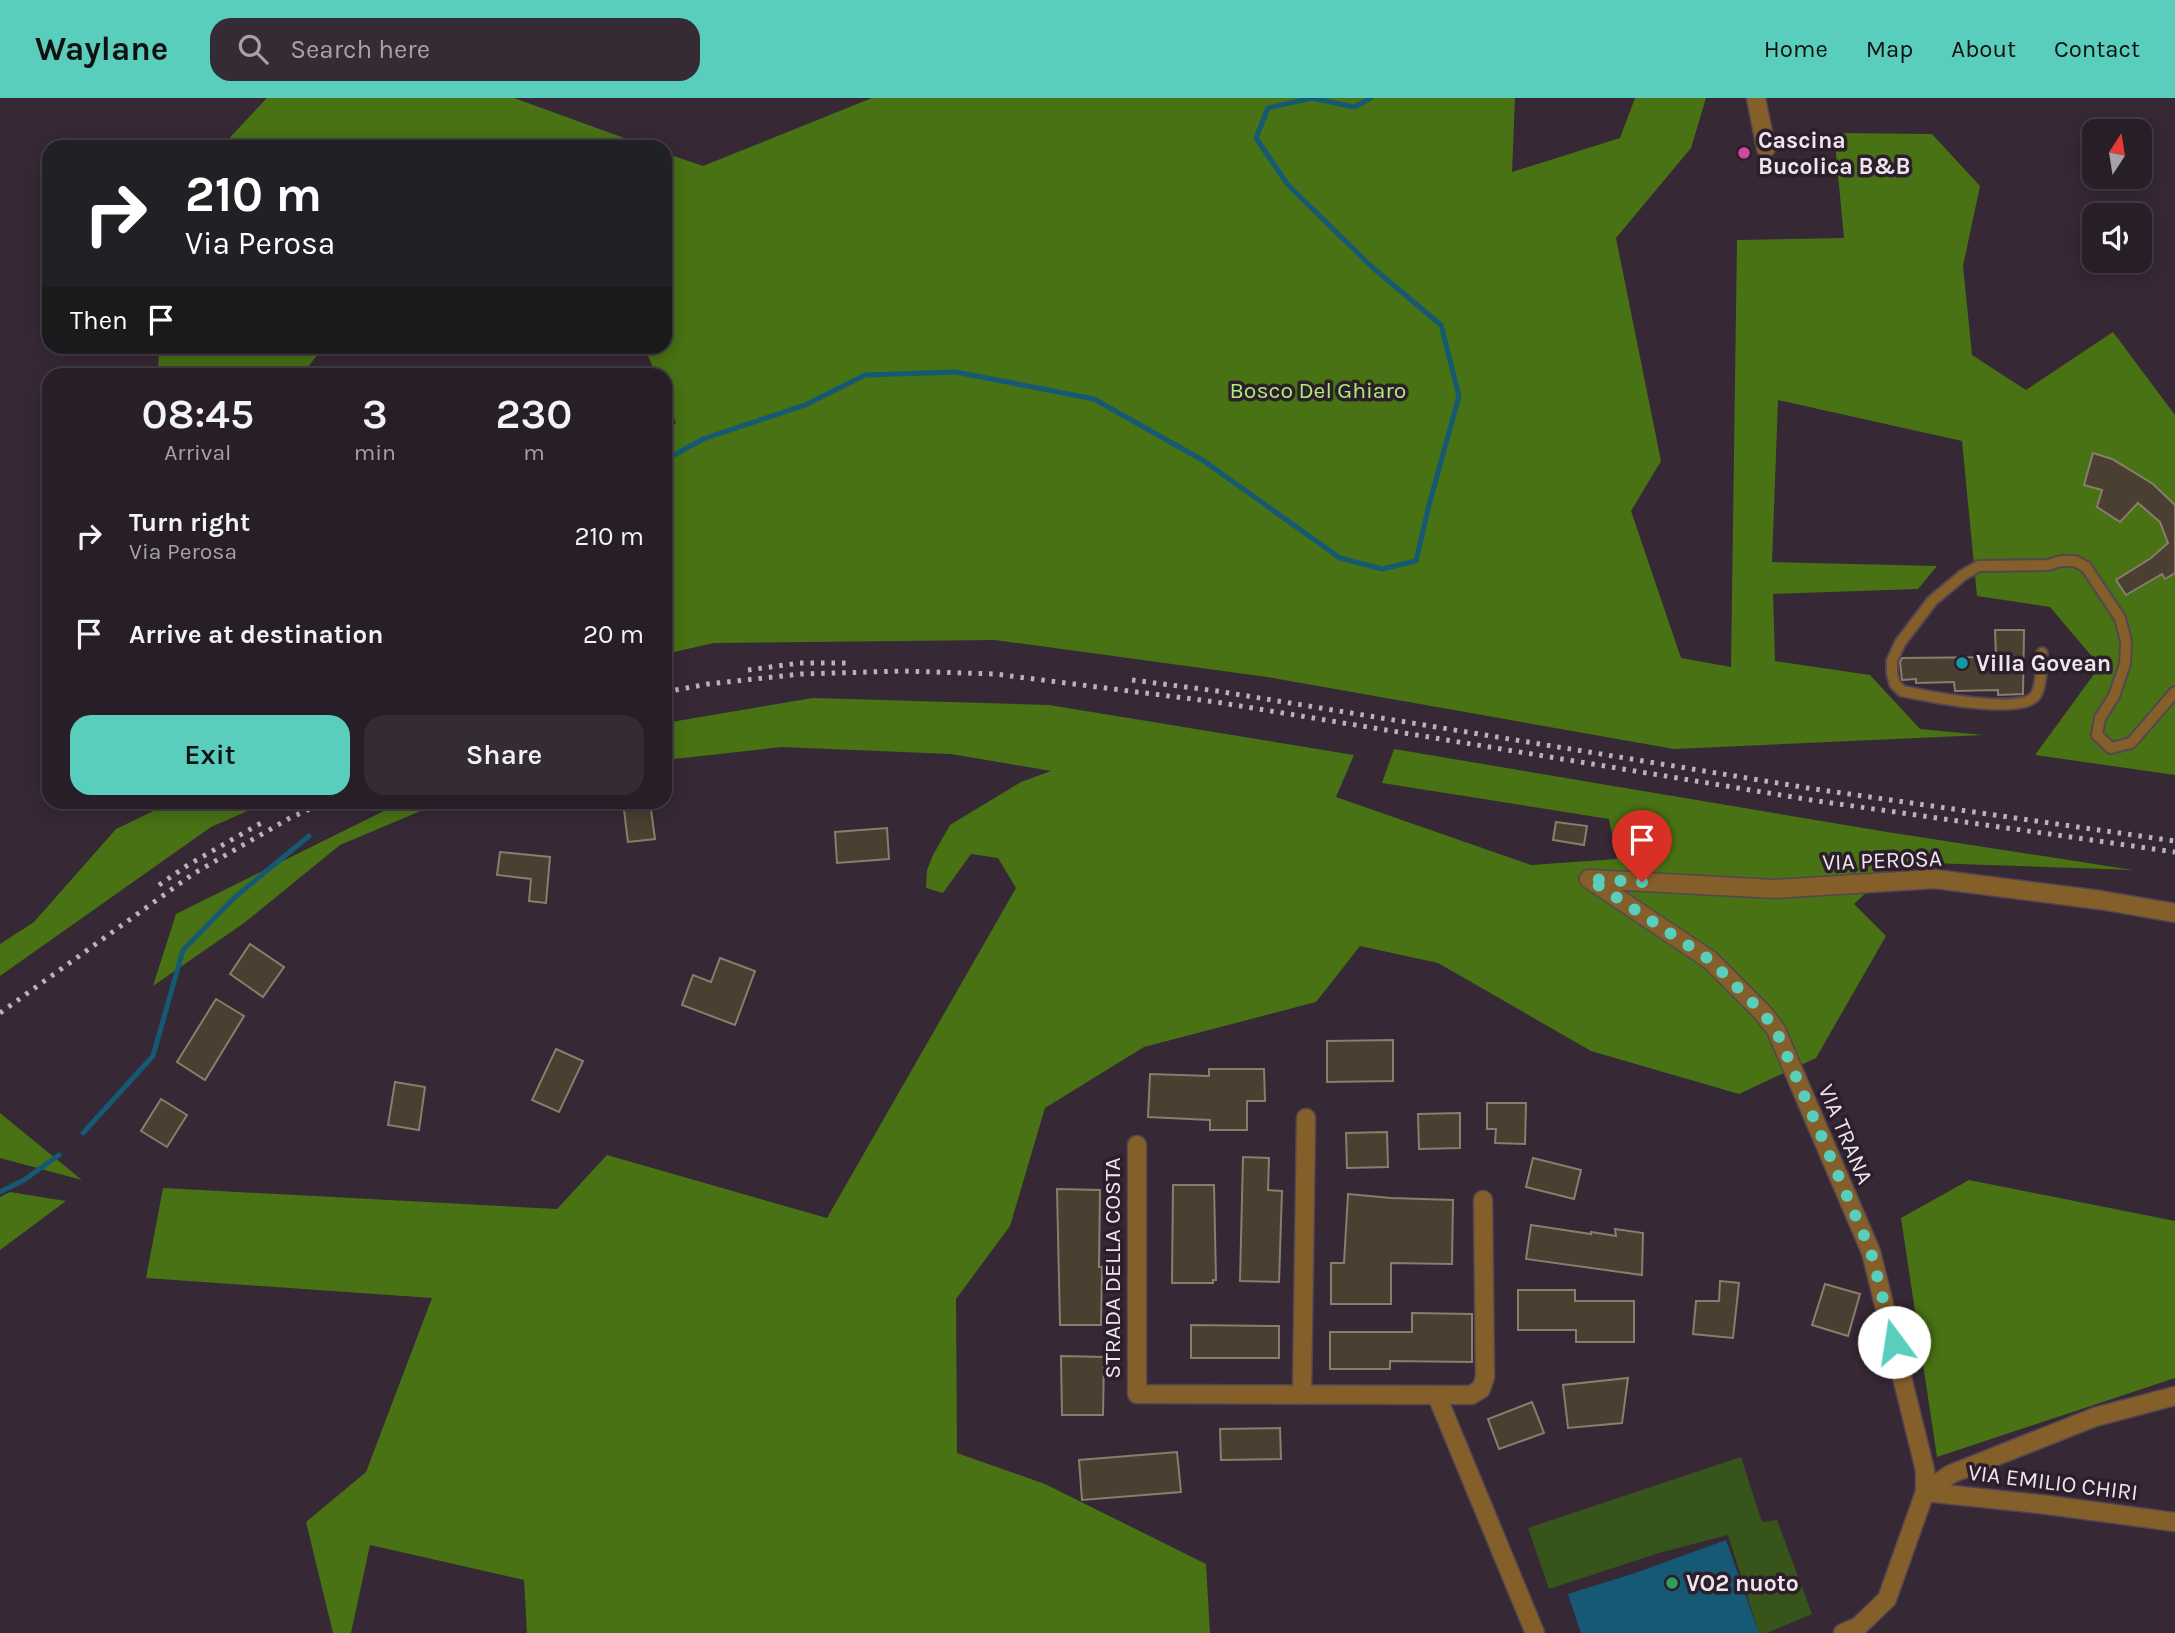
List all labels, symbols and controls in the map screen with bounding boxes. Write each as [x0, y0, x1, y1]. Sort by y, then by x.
search box [210, 18, 700, 81]
text: Waylane [35, 30, 168, 68]
icon: search [234, 30, 272, 68]
text: Search here [290, 34, 430, 65]
text: Home [1764, 35, 1828, 63]
text: Map [1866, 35, 1913, 63]
text: About [1951, 35, 2016, 63]
text: Contact [2054, 35, 2140, 63]
north arrow [2082, 119, 2152, 189]
map controls [2082, 119, 2152, 273]
place label: Cascina Bucolica B&B [1758, 127, 1911, 180]
marker: Cascina Bucolica B&B [1736, 145, 1752, 161]
text: 210 m [185, 166, 322, 223]
icon: right [70, 168, 161, 259]
button: sound [2082, 203, 2152, 273]
text: Via Perosa [185, 225, 335, 262]
icon: arrive [142, 301, 180, 339]
text: Then [70, 305, 128, 336]
park label: Bosco Del Ghiaro [1230, 377, 1406, 404]
text: 08:45 [142, 389, 254, 439]
text: 3 [362, 389, 388, 439]
text: 230 [495, 389, 572, 439]
text: Arrival [164, 439, 232, 466]
text: min [354, 439, 396, 466]
text: m [523, 439, 545, 466]
text: Turn right [129, 507, 250, 538]
icon: right [70, 517, 108, 555]
text: 210 m [574, 521, 644, 552]
text: Via Perosa [129, 538, 237, 565]
icon: arrive [70, 615, 108, 653]
text: Arrive at destination [129, 619, 383, 650]
text: 20 m [583, 619, 644, 650]
place label: Villa Govean [1976, 650, 2111, 677]
marker: Villa Govean [1954, 655, 1970, 671]
button: Exit [70, 715, 350, 795]
button: Share [364, 715, 644, 795]
pin [1612, 810, 1672, 882]
icon: arrive [1623, 821, 1661, 859]
street label: VIA PEROSA [1822, 845, 1942, 876]
street label: VIA TRANA [1812, 1080, 1879, 1188]
street label: STRADA DELLA COSTA [1099, 1157, 1126, 1379]
position arrow [1857, 1305, 1931, 1379]
street label: VIA EMILIO CHIRI [1967, 1459, 2139, 1506]
place label: VO2 nuoto [1686, 1570, 1799, 1597]
marker: VO2 nuoto [1664, 1575, 1680, 1591]

